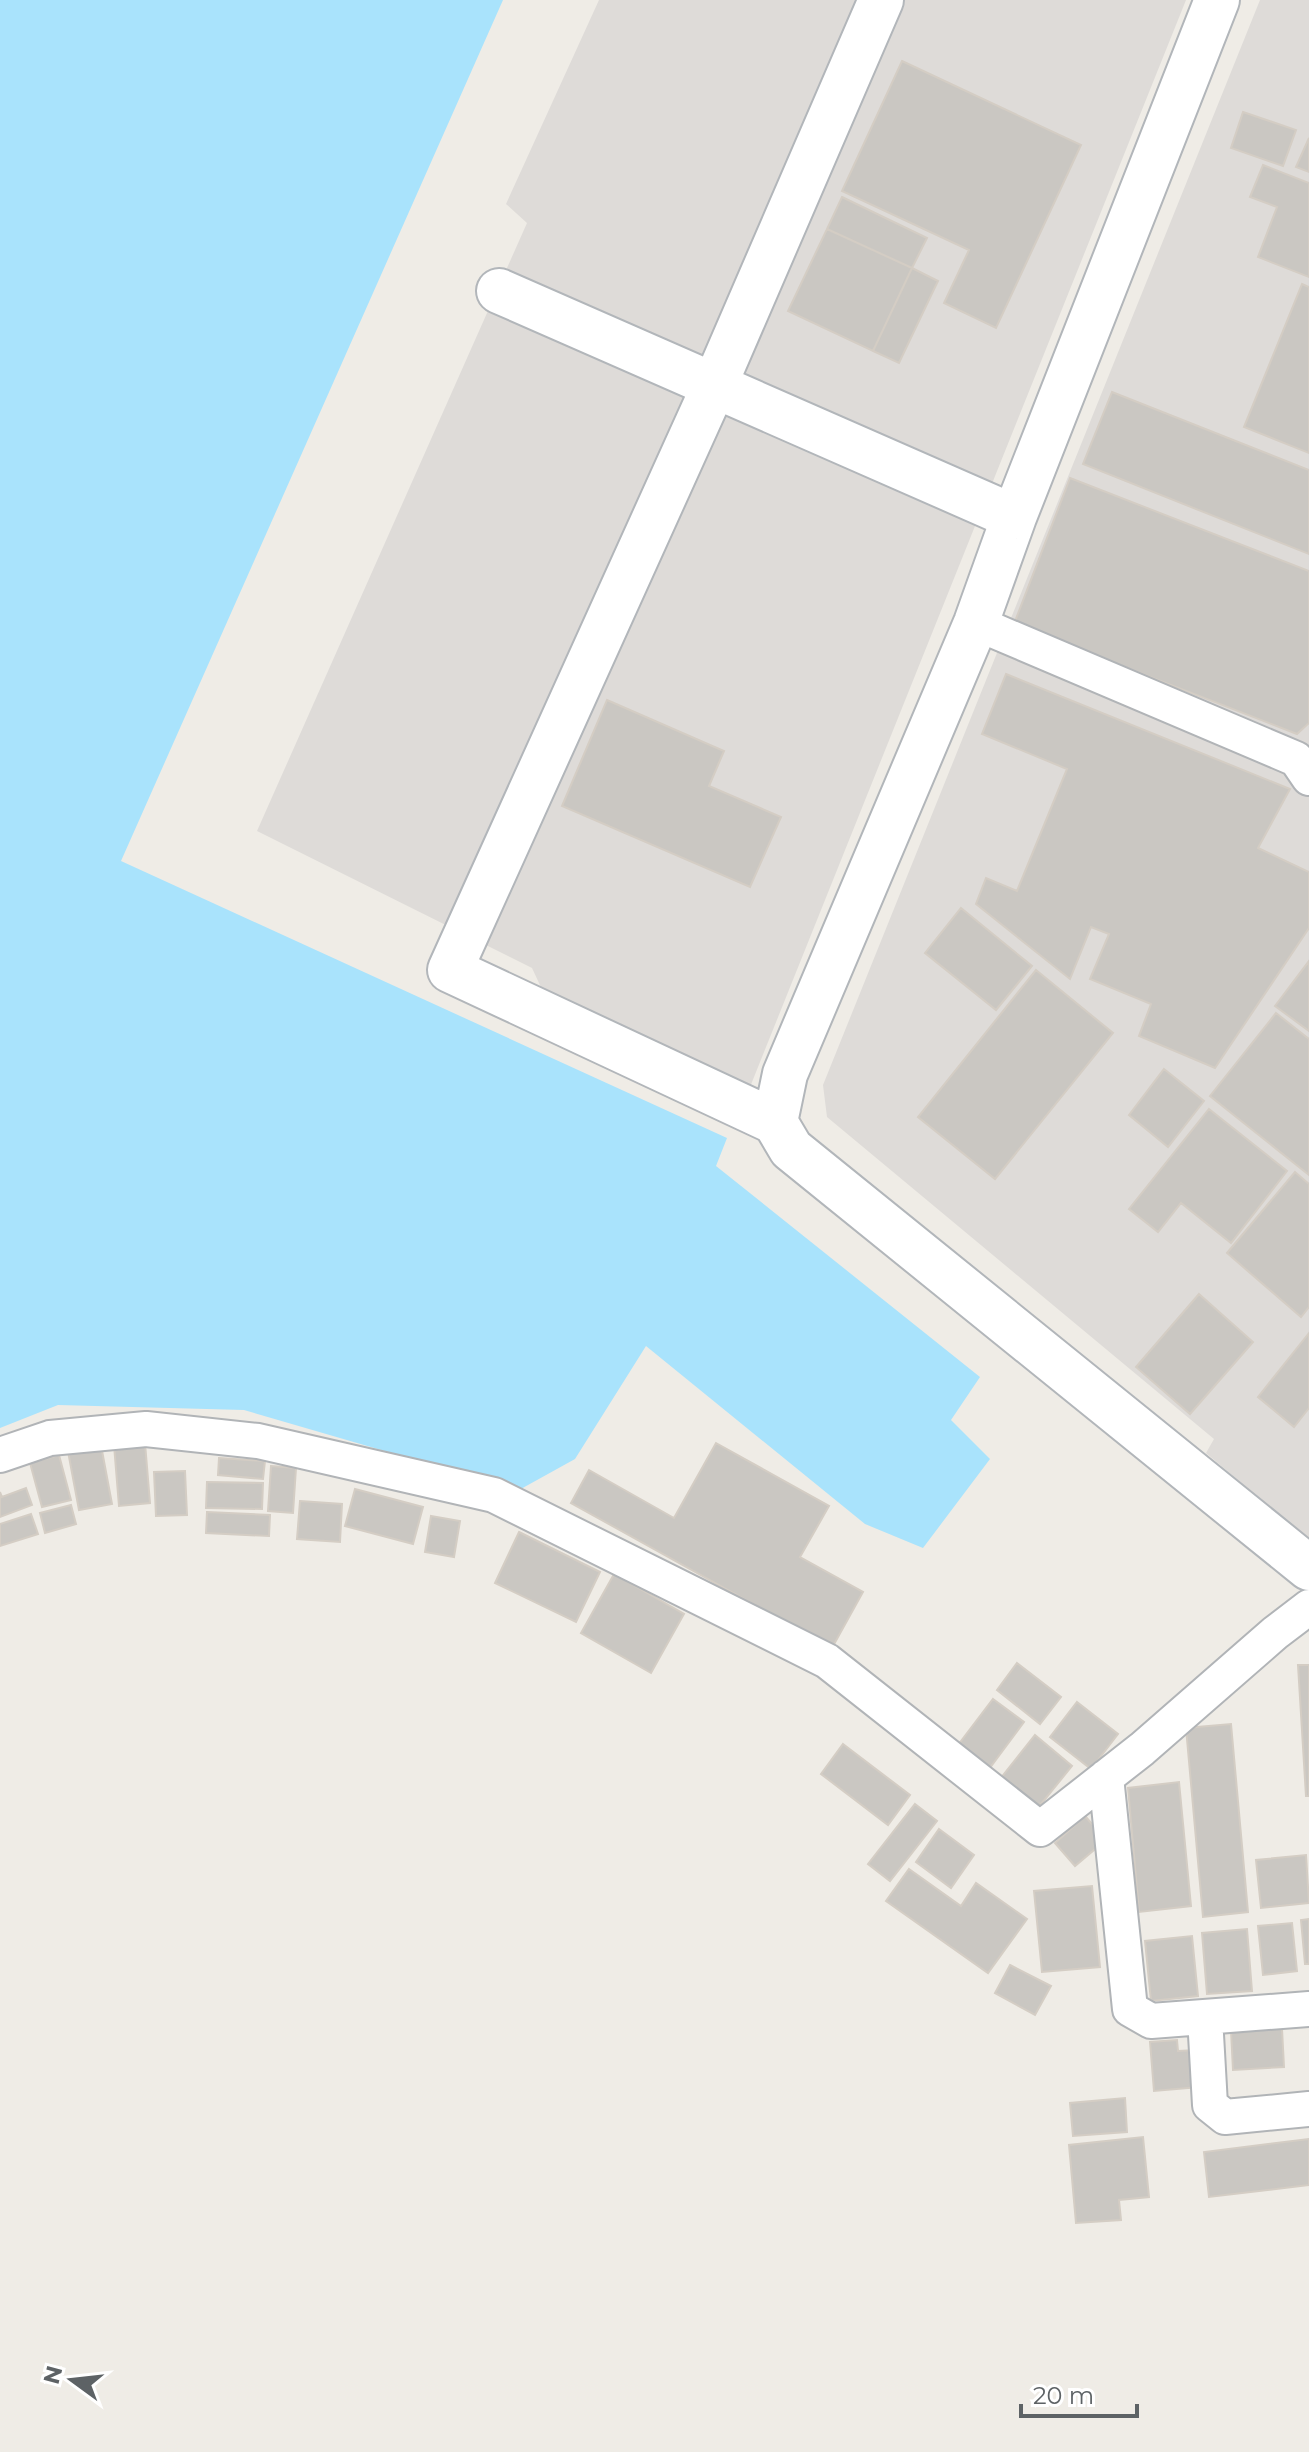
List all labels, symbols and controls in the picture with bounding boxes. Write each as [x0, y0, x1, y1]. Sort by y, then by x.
north arrow [32, 2340, 112, 2420]
text: N [38, 2363, 69, 2387]
scale bar [1021, 2368, 1137, 2418]
text: 20 m [1033, 2381, 1094, 2410]

